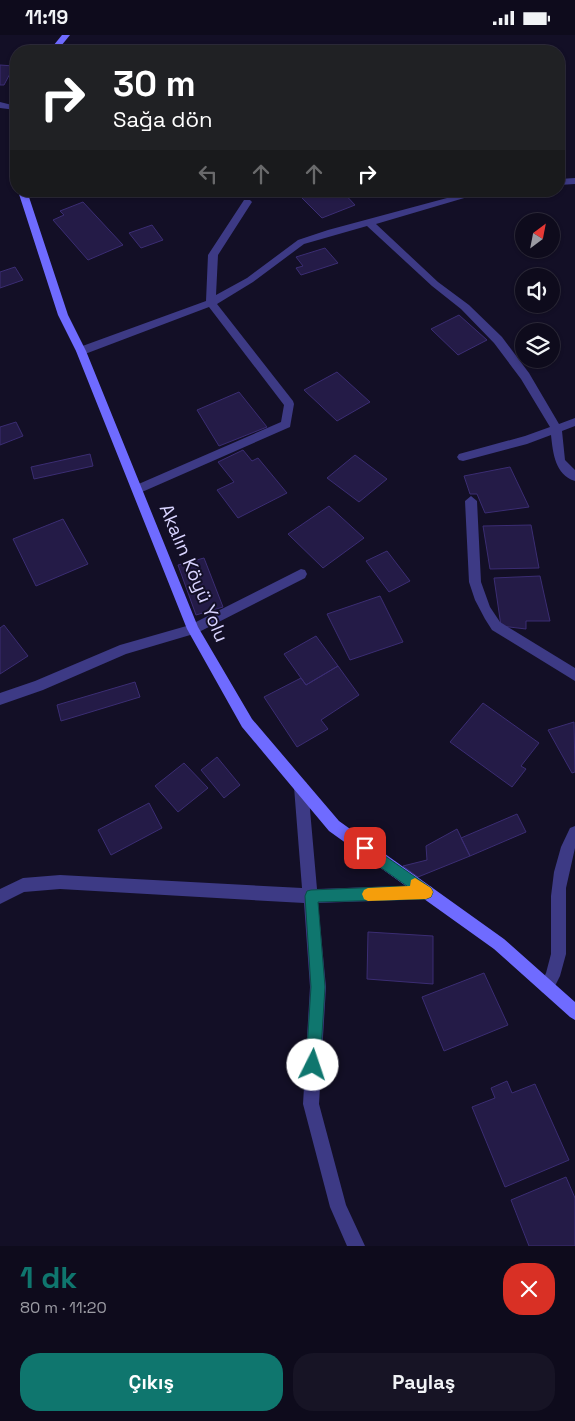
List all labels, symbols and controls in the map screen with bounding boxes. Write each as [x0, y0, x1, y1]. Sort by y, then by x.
text: 11:19 [25, 5, 68, 30]
text: 30 m [113, 62, 196, 106]
icon: right [30, 65, 95, 130]
text: Sağa dön [113, 105, 213, 133]
icon: left [194, 160, 222, 188]
icon: ahead [247, 160, 275, 188]
icon: ahead [300, 160, 328, 188]
icon: right [353, 160, 381, 188]
north arrow [515, 213, 560, 257]
map controls [515, 213, 560, 368]
button: sound [515, 268, 560, 313]
button: layers [515, 323, 560, 368]
street label: Akalın Köyü Yolu [154, 500, 234, 646]
pin [344, 827, 386, 869]
icon: arrive [351, 834, 379, 862]
position arrow [286, 1038, 338, 1090]
text: 1 dk [20, 1258, 77, 1297]
button: close [503, 1263, 555, 1315]
text: 80 m · 11:20 [20, 1297, 107, 1318]
button: Çıkış [20, 1353, 283, 1411]
button: Paylaş [293, 1353, 555, 1411]

